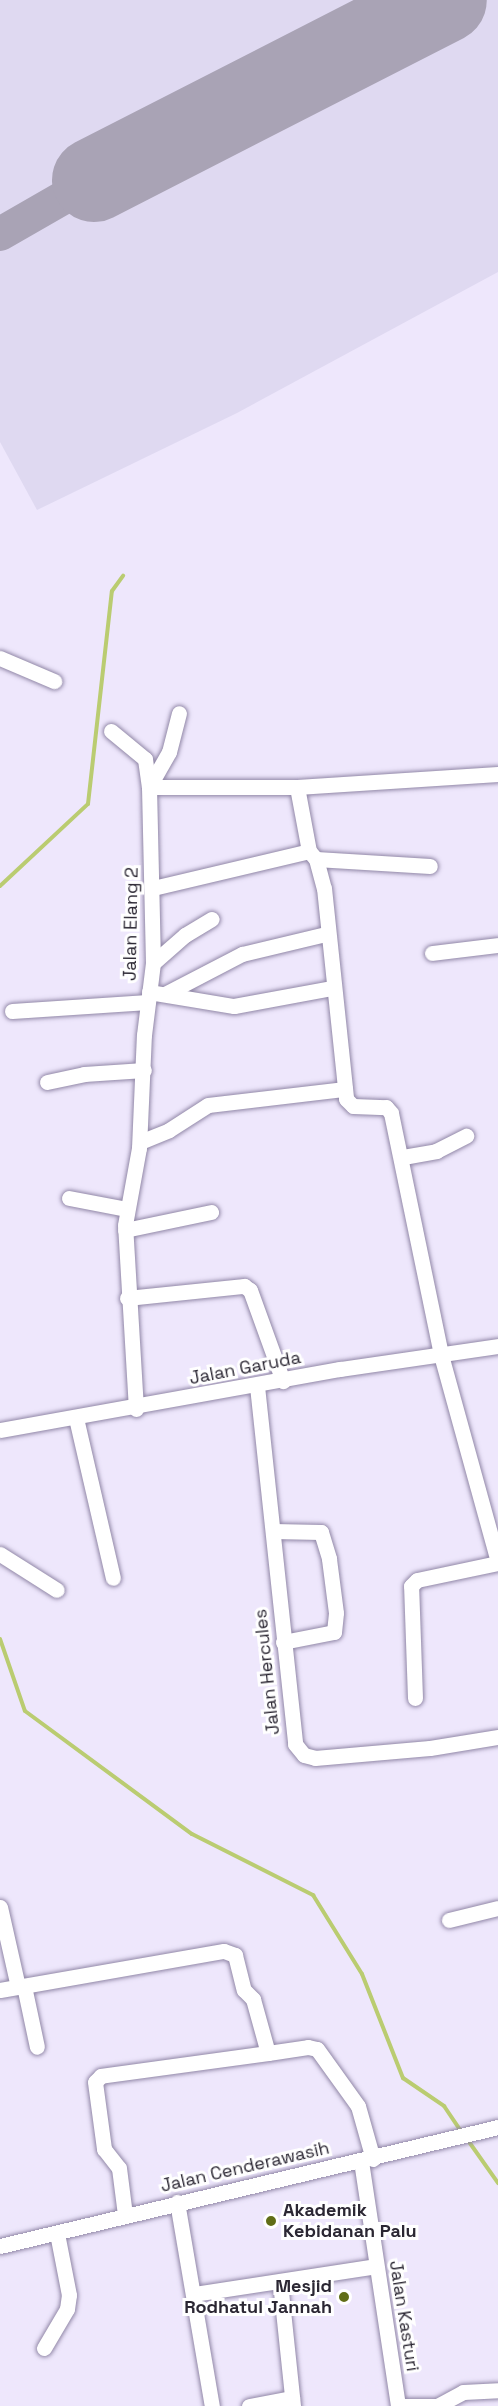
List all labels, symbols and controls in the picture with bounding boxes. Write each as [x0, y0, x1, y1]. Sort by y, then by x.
street label: Jalan Elang 2 [119, 867, 143, 981]
street label: Jalan Garuda [187, 1347, 303, 1389]
street label: Jalan Hercules [250, 1608, 284, 1736]
street label: Jalan Cenderawasih [158, 2137, 332, 2197]
place label: Akademik Kebidanan Palu [283, 2200, 417, 2242]
marker: Akademik Kebidanan Palu [264, 2214, 278, 2228]
street label: Jalan Kasturi [385, 2259, 423, 2373]
place label: Mesjid Rodhatul Jannah [184, 2276, 332, 2318]
marker: Mesjid Rodhatul Jannah [337, 2290, 351, 2304]

